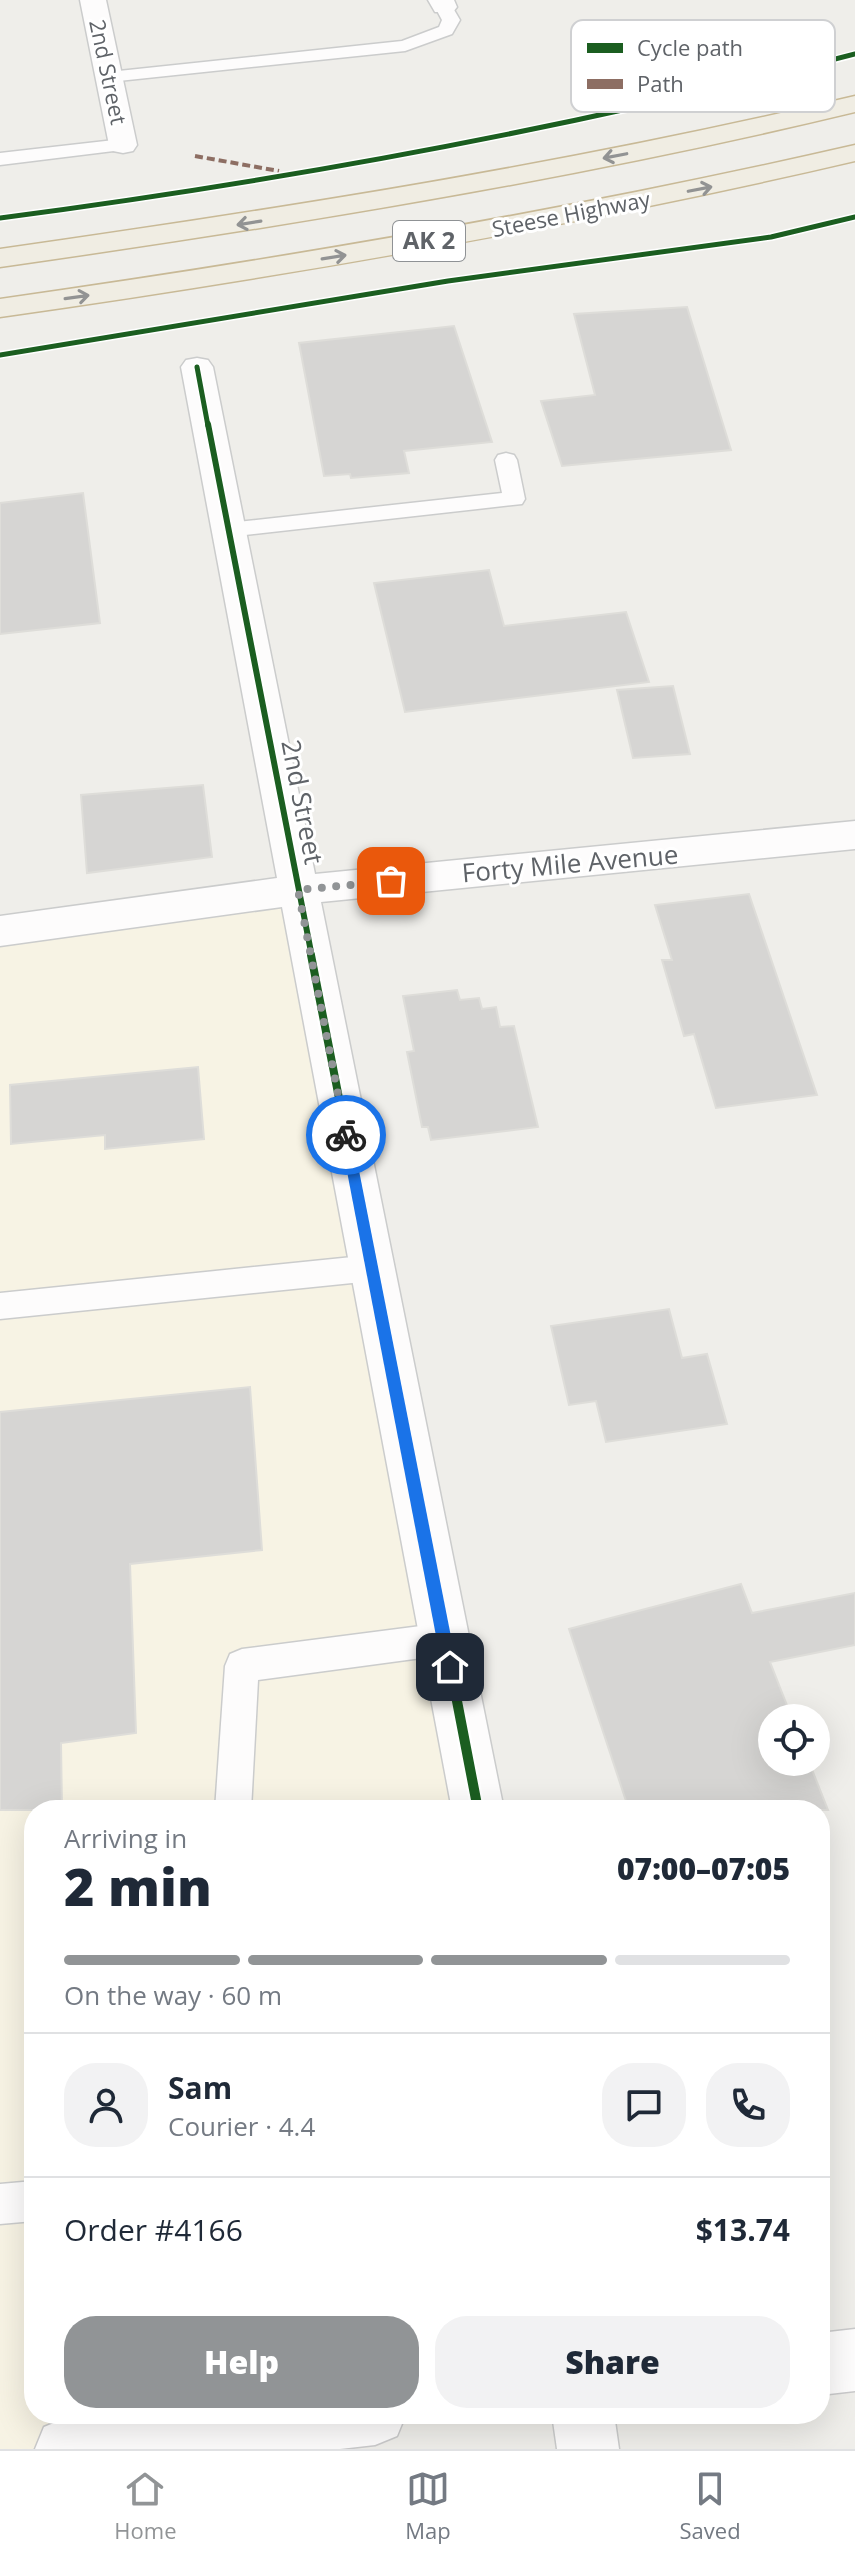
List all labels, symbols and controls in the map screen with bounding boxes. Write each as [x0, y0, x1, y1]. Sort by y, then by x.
street label: 2nd Street [83, 16, 135, 127]
legend [571, 20, 835, 112]
text: Cycle path [637, 32, 743, 62]
text: Path [637, 68, 684, 98]
one-way arrow [602, 149, 628, 164]
one-way arrow [687, 181, 712, 196]
street label: Steese Highway [489, 183, 653, 243]
one-way arrow [237, 216, 262, 231]
road number: AK 2 [393, 221, 465, 261]
one-way arrow [321, 248, 346, 263]
one-way arrow [64, 289, 89, 304]
street label: 2nd Street [273, 736, 333, 867]
street label: Forty Mile Avenue [460, 836, 680, 890]
pin [357, 847, 425, 915]
icon: bag [369, 859, 413, 903]
courier [306, 1095, 386, 1175]
icon: bike [324, 1113, 368, 1157]
pin [416, 1633, 484, 1701]
icon: home [428, 1645, 472, 1689]
map controls [758, 1704, 830, 1776]
button: locate [758, 1704, 830, 1776]
text: Arriving in [64, 1820, 187, 1856]
text: 07:00–07:05 [617, 1848, 790, 1889]
text: 2 min [64, 1850, 212, 1921]
text: On the way · 60 m [64, 1977, 282, 2013]
button: person [64, 2063, 148, 2147]
button: chat [602, 2063, 686, 2147]
button: phone [706, 2063, 790, 2147]
text: Sam [168, 2067, 232, 2108]
text: Courier · 4.4 [168, 2108, 315, 2144]
text: Order #4166 [64, 2209, 243, 2250]
text: $13.74 [696, 2209, 790, 2250]
button: Help [64, 2316, 419, 2408]
button: Share [435, 2316, 790, 2408]
tab: Home [114, 2467, 177, 2545]
tab: Map [405, 2467, 451, 2545]
tab: Saved [680, 2467, 741, 2545]

